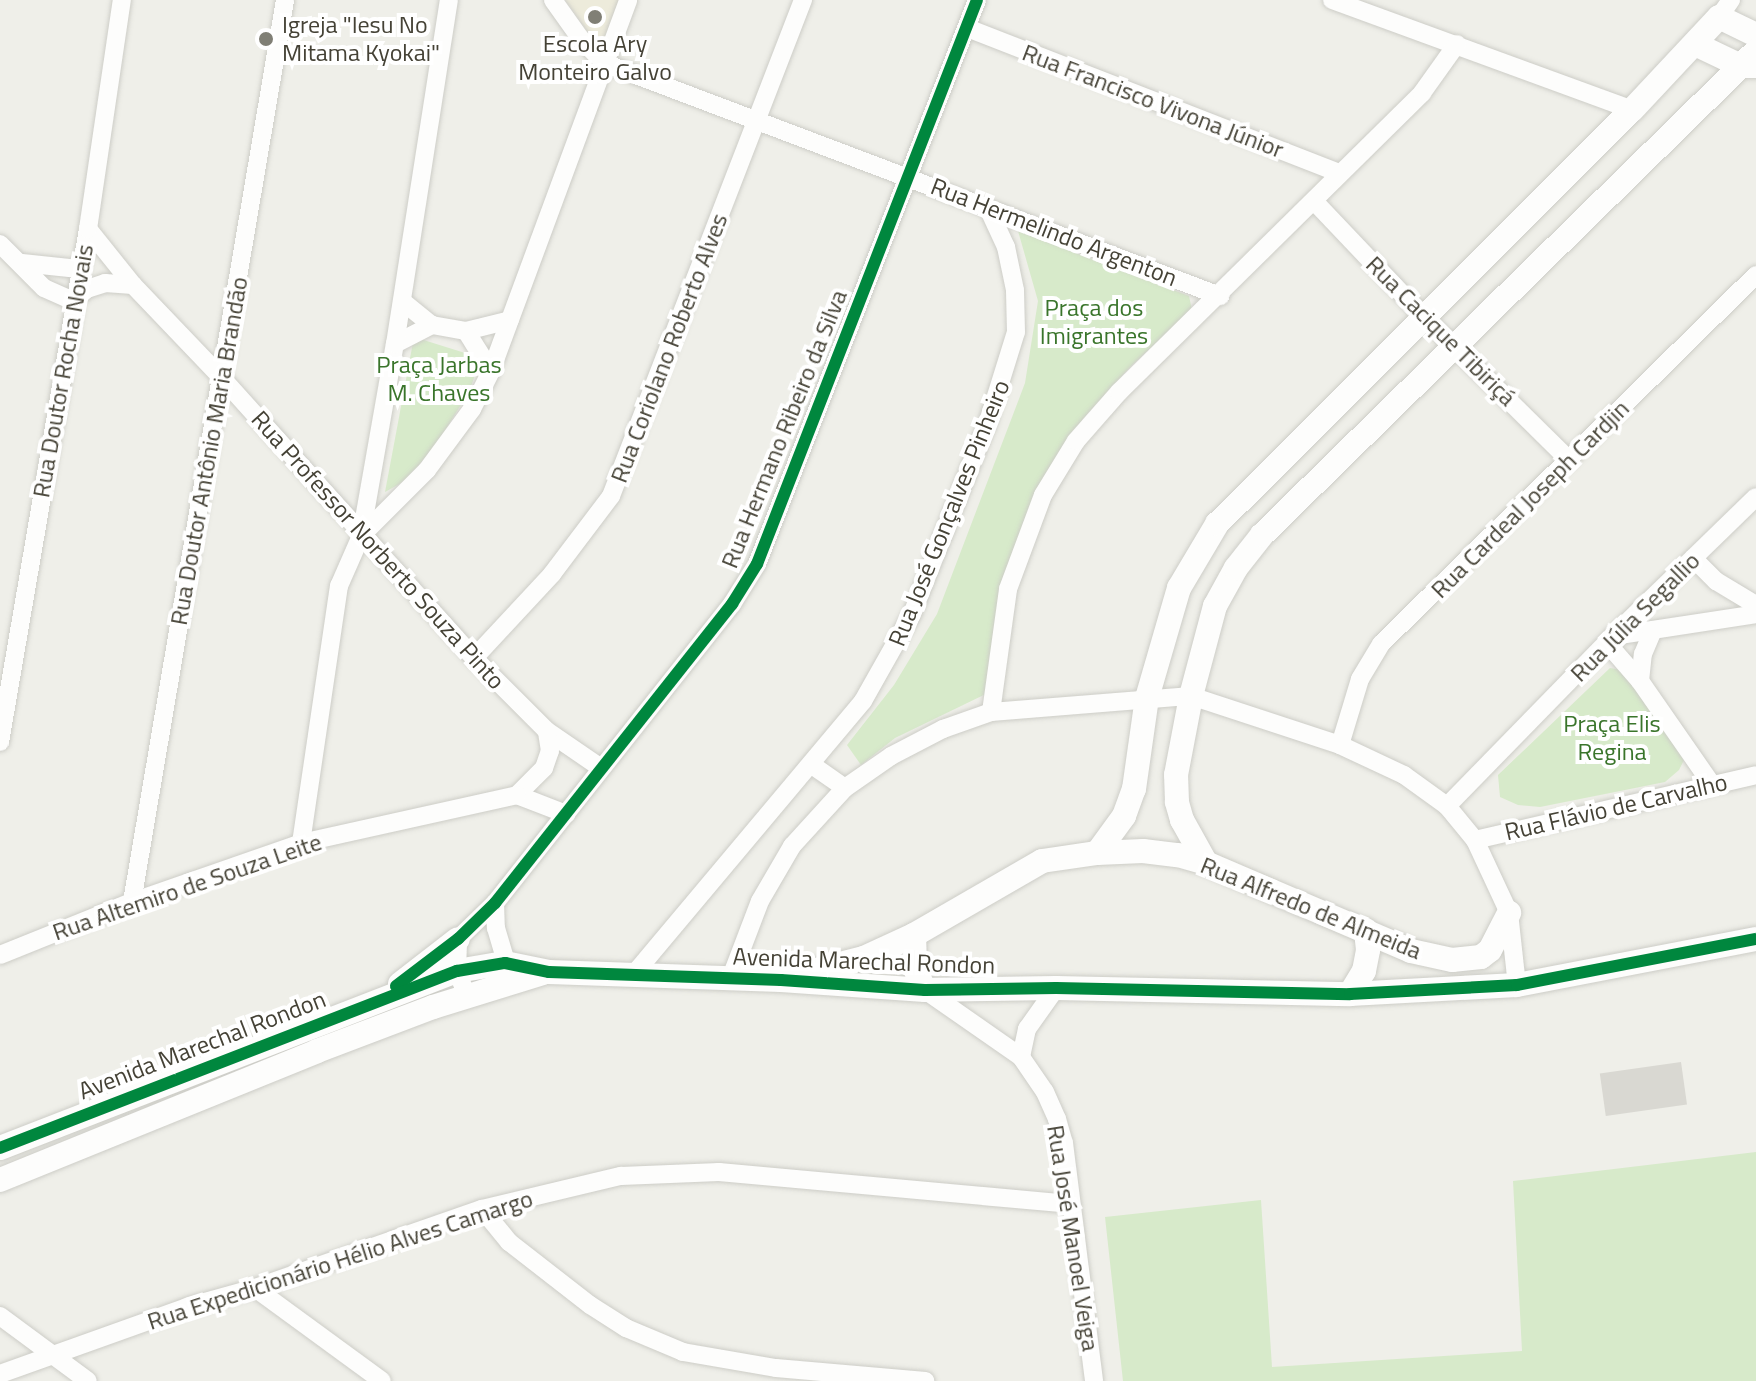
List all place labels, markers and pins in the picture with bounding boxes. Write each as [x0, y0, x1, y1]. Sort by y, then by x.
marker: Escola Ary Monteiro Galvo [586, 8, 604, 26]
place label: Igreja "Iesu No Mitama Kyokai" [282, 11, 440, 67]
marker: Igreja "Iesu No Mitama Kyokai" [257, 30, 275, 48]
place label: Escola Ary Monteiro Galvo [518, 30, 672, 86]

